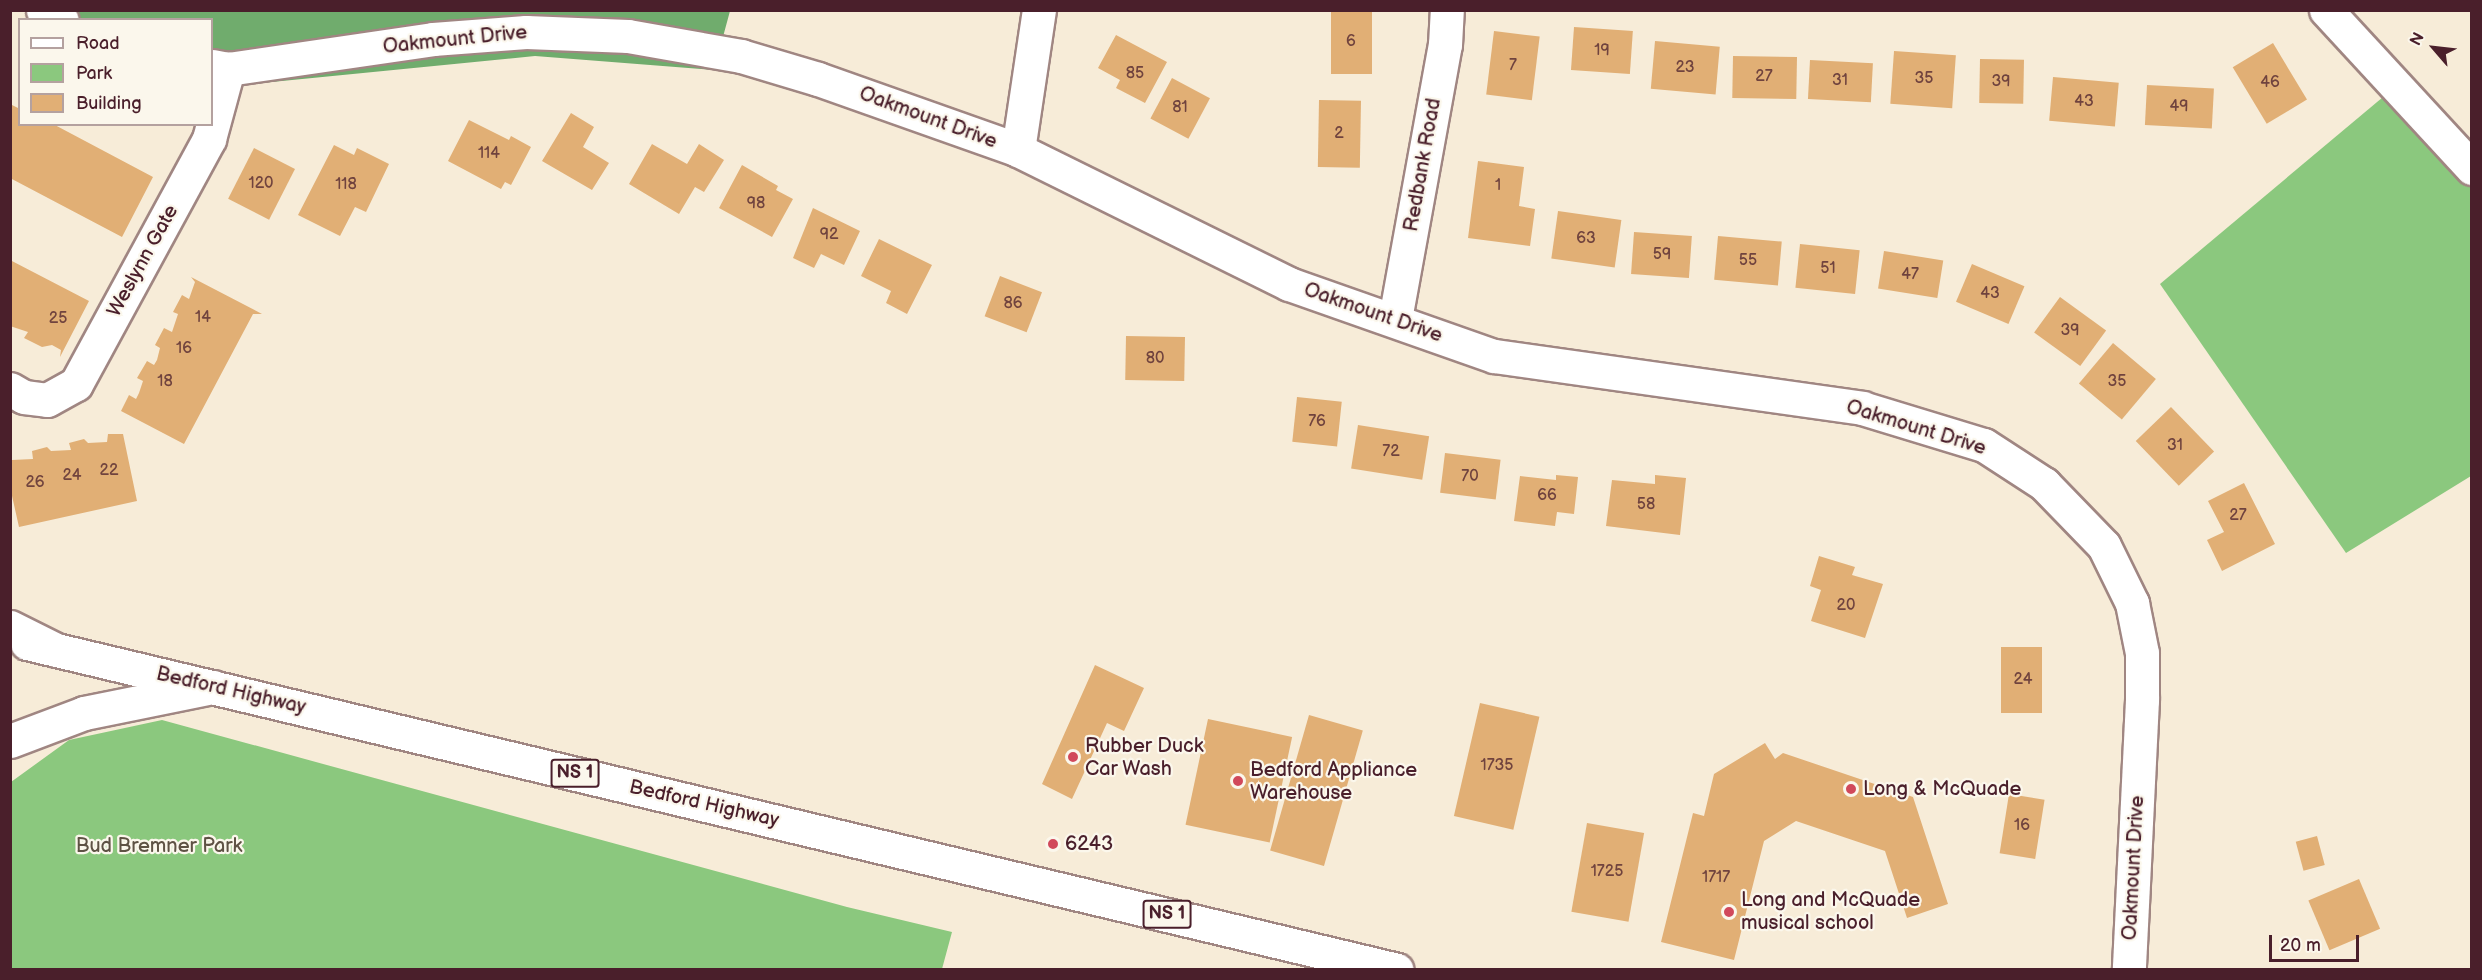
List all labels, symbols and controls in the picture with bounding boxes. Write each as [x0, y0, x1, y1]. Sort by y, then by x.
legend [18, 18, 213, 126]
north arrow [2404, 18, 2464, 78]
street label: Oakmount Drive [382, 20, 528, 60]
text: N [2406, 30, 2429, 49]
house number: 6 [1346, 32, 1356, 52]
text: Road [76, 33, 120, 54]
house number: 19 [1594, 41, 1610, 61]
house number: 7 [1509, 56, 1517, 76]
house number: 23 [1676, 58, 1694, 78]
text: Park [76, 63, 112, 84]
house number: 85 [1126, 64, 1144, 84]
house number: 27 [1755, 67, 1773, 87]
house number: 35 [1914, 69, 1934, 89]
house number: 31 [1832, 71, 1848, 91]
house number: 39 [1991, 72, 2011, 92]
house number: 46 [2260, 73, 2280, 93]
street label: Oakmount Drive [856, 82, 1000, 154]
house number: 43 [2074, 92, 2094, 112]
text: Building [76, 93, 142, 114]
street label: Redbank Road [1399, 96, 1447, 234]
house number: 49 [2169, 97, 2189, 117]
house number: 81 [1172, 98, 1188, 118]
house number: 2 [1334, 124, 1344, 144]
house number: 114 [478, 144, 500, 164]
house number: 120 [248, 174, 274, 194]
house number: 118 [335, 175, 357, 195]
house number: 1 [1495, 176, 1501, 196]
house number: 98 [747, 194, 765, 214]
street label: Weslynn Gate [102, 201, 184, 321]
house number: 92 [820, 225, 838, 245]
house number: 63 [1576, 229, 1596, 249]
house number: 59 [1653, 245, 1671, 265]
house number: 55 [1739, 251, 1757, 271]
house number: 51 [1820, 259, 1836, 279]
house number: 47 [1901, 265, 1919, 285]
street label: Oakmount Drive [1301, 278, 1445, 348]
house number: 43 [1980, 284, 2000, 304]
house number: 86 [1003, 294, 1023, 314]
house number: 14 [195, 308, 211, 328]
house number: 25 [49, 309, 67, 329]
house number: 39 [2060, 321, 2080, 341]
house number: 16 [176, 339, 192, 359]
house number: 80 [1146, 349, 1164, 369]
house number: 18 [157, 372, 173, 392]
house number: 35 [2107, 372, 2127, 392]
street label: Oakmount Drive [1843, 395, 1989, 461]
house number: 76 [1308, 412, 1326, 432]
house number: 31 [2167, 436, 2183, 456]
house number: 72 [1382, 442, 1400, 462]
house number: 22 [100, 461, 118, 481]
house number: 24 [63, 466, 81, 486]
house number: 70 [1461, 467, 1479, 487]
house number: 26 [25, 473, 45, 493]
house number: 66 [1537, 486, 1557, 506]
house number: 58 [1637, 495, 1655, 515]
house number: 27 [2229, 506, 2247, 526]
house number: 20 [1837, 596, 1855, 616]
street label: Bedford Highway [154, 662, 308, 720]
house number: 24 [2014, 670, 2032, 690]
place label: Rubber Duck Car Wash [1085, 734, 1204, 781]
marker: Rubber Duck Car Wash [1066, 750, 1080, 764]
house number: 1735 [1480, 756, 1514, 776]
road number: NS 1 [550, 758, 600, 788]
place label: Bedford Appliance Warehouse [1250, 758, 1417, 805]
marker: Bedford Appliance Warehouse [1231, 774, 1245, 788]
street label: Bedford Highway [627, 775, 781, 833]
place label: Long & McQuade [1863, 777, 2021, 801]
marker: Long & McQuade [1844, 782, 1858, 796]
street label: Oakmount Drive [2118, 795, 2150, 941]
house number: 16 [2014, 816, 2030, 836]
place label: 6243 [1065, 832, 1113, 856]
park label: Bud Bremner Park [76, 834, 242, 858]
marker: 6243 [1046, 837, 1060, 851]
house number: 1725 [1591, 862, 1623, 882]
house number: 1717 [1702, 868, 1730, 888]
place label: Long and McQuade musical school [1741, 888, 1920, 935]
road number: NS 1 [1142, 899, 1192, 929]
marker: Long and McQuade musical school [1722, 905, 1736, 919]
scale bar [2272, 923, 2362, 961]
text: 20 m [2280, 935, 2321, 956]

